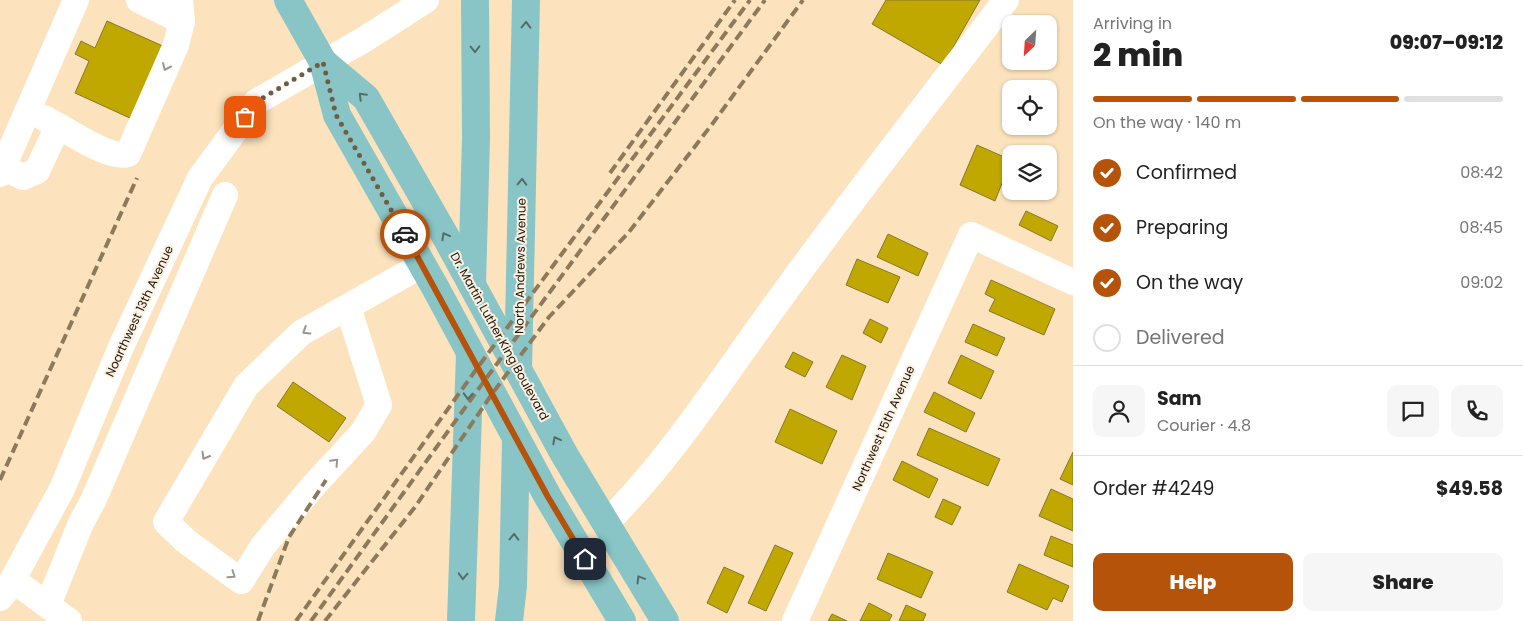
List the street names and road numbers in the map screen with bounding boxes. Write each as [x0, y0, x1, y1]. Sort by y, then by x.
street label: North Andrews Avenue [510, 198, 530, 334]
street label: Noarthwest 13th Avenue [101, 243, 177, 379]
street label: Dr. Martin Luther King Boulevard [447, 249, 553, 423]
street label: Northwest 15th Avenue [848, 363, 918, 493]

